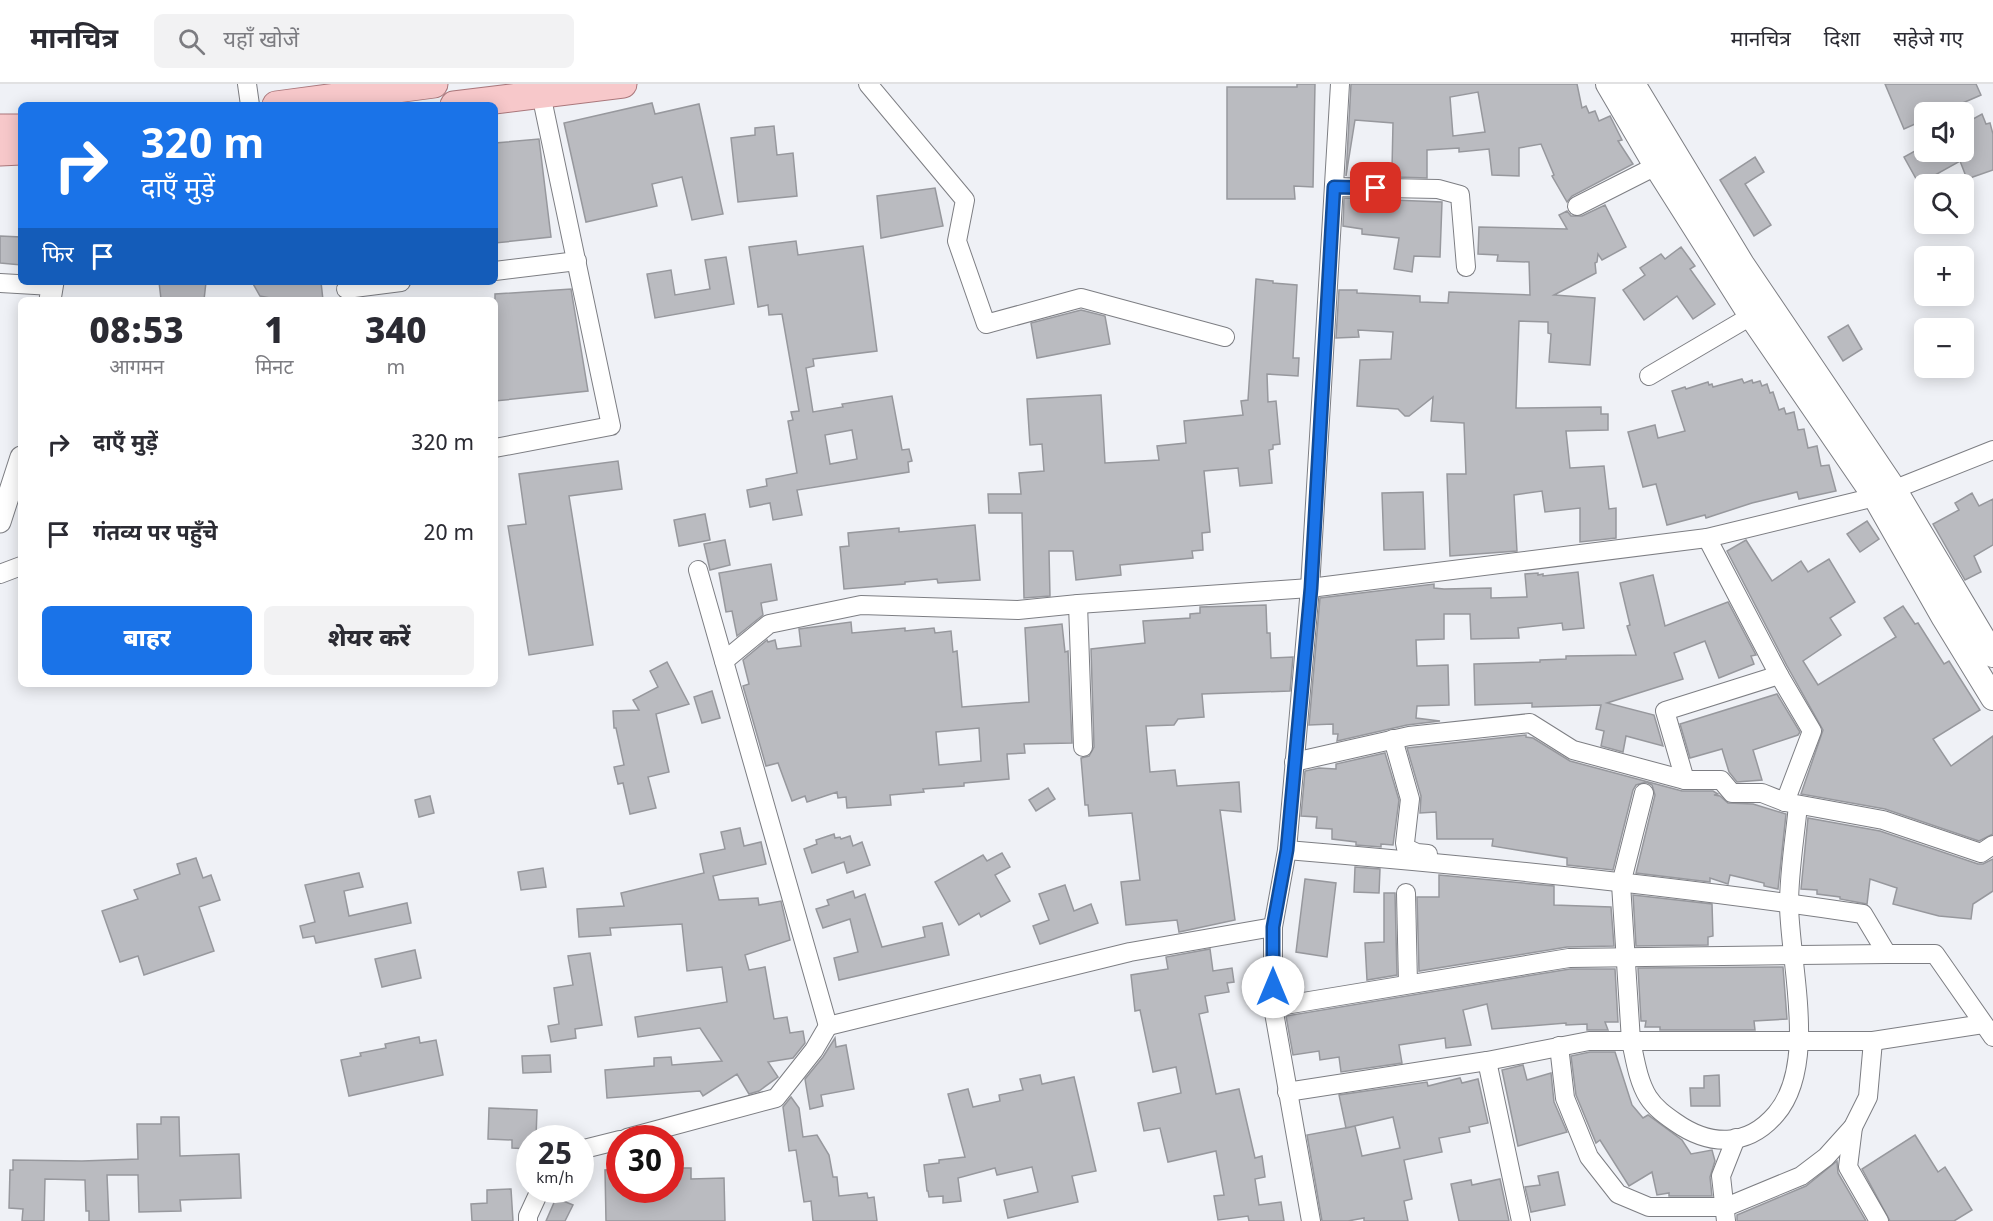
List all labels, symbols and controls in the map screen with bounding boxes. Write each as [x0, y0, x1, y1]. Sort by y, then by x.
search box [154, 14, 574, 68]
text: मानचित्र [30, 23, 118, 59]
icon: search [175, 25, 208, 58]
text: यहाँ खोजें [223, 27, 299, 56]
text: मानचित्र [1731, 27, 1791, 55]
text: दिशा [1824, 27, 1860, 55]
text: सहेजे गए [1893, 27, 1963, 55]
map controls [1914, 102, 1974, 378]
button: sound [1914, 102, 1974, 162]
text: 320 m [141, 120, 264, 175]
icon: right [42, 126, 120, 204]
pin [1350, 162, 1401, 213]
icon: arrive [1359, 171, 1392, 204]
text: दाएँ मुड़ें [141, 173, 215, 208]
button: search [1914, 174, 1974, 234]
icon: arrive [86, 240, 119, 273]
text: फिर [42, 242, 74, 271]
button: + [1914, 246, 1974, 306]
text: 08:53 [89, 311, 184, 358]
text: 1 [264, 311, 285, 358]
text: 340 [365, 311, 427, 358]
button: − [1914, 318, 1974, 378]
text: आगमन [109, 356, 164, 382]
text: मिनट [255, 356, 294, 382]
text: m [386, 356, 405, 382]
icon: right [42, 428, 75, 461]
text: दाएँ मुड़ें [93, 430, 158, 459]
text: 320 m [411, 430, 474, 459]
icon: arrive [42, 518, 75, 551]
text: गंतव्य पर पहुँचे [93, 520, 218, 549]
text: 20 m [423, 520, 474, 549]
button: बाहर [42, 606, 252, 675]
button: शेयर करें [264, 606, 474, 675]
position arrow [1241, 955, 1305, 1019]
speed limit sign: 30 [606, 1125, 684, 1203]
text: 25 [538, 1137, 572, 1176]
text: km/h [536, 1170, 574, 1189]

